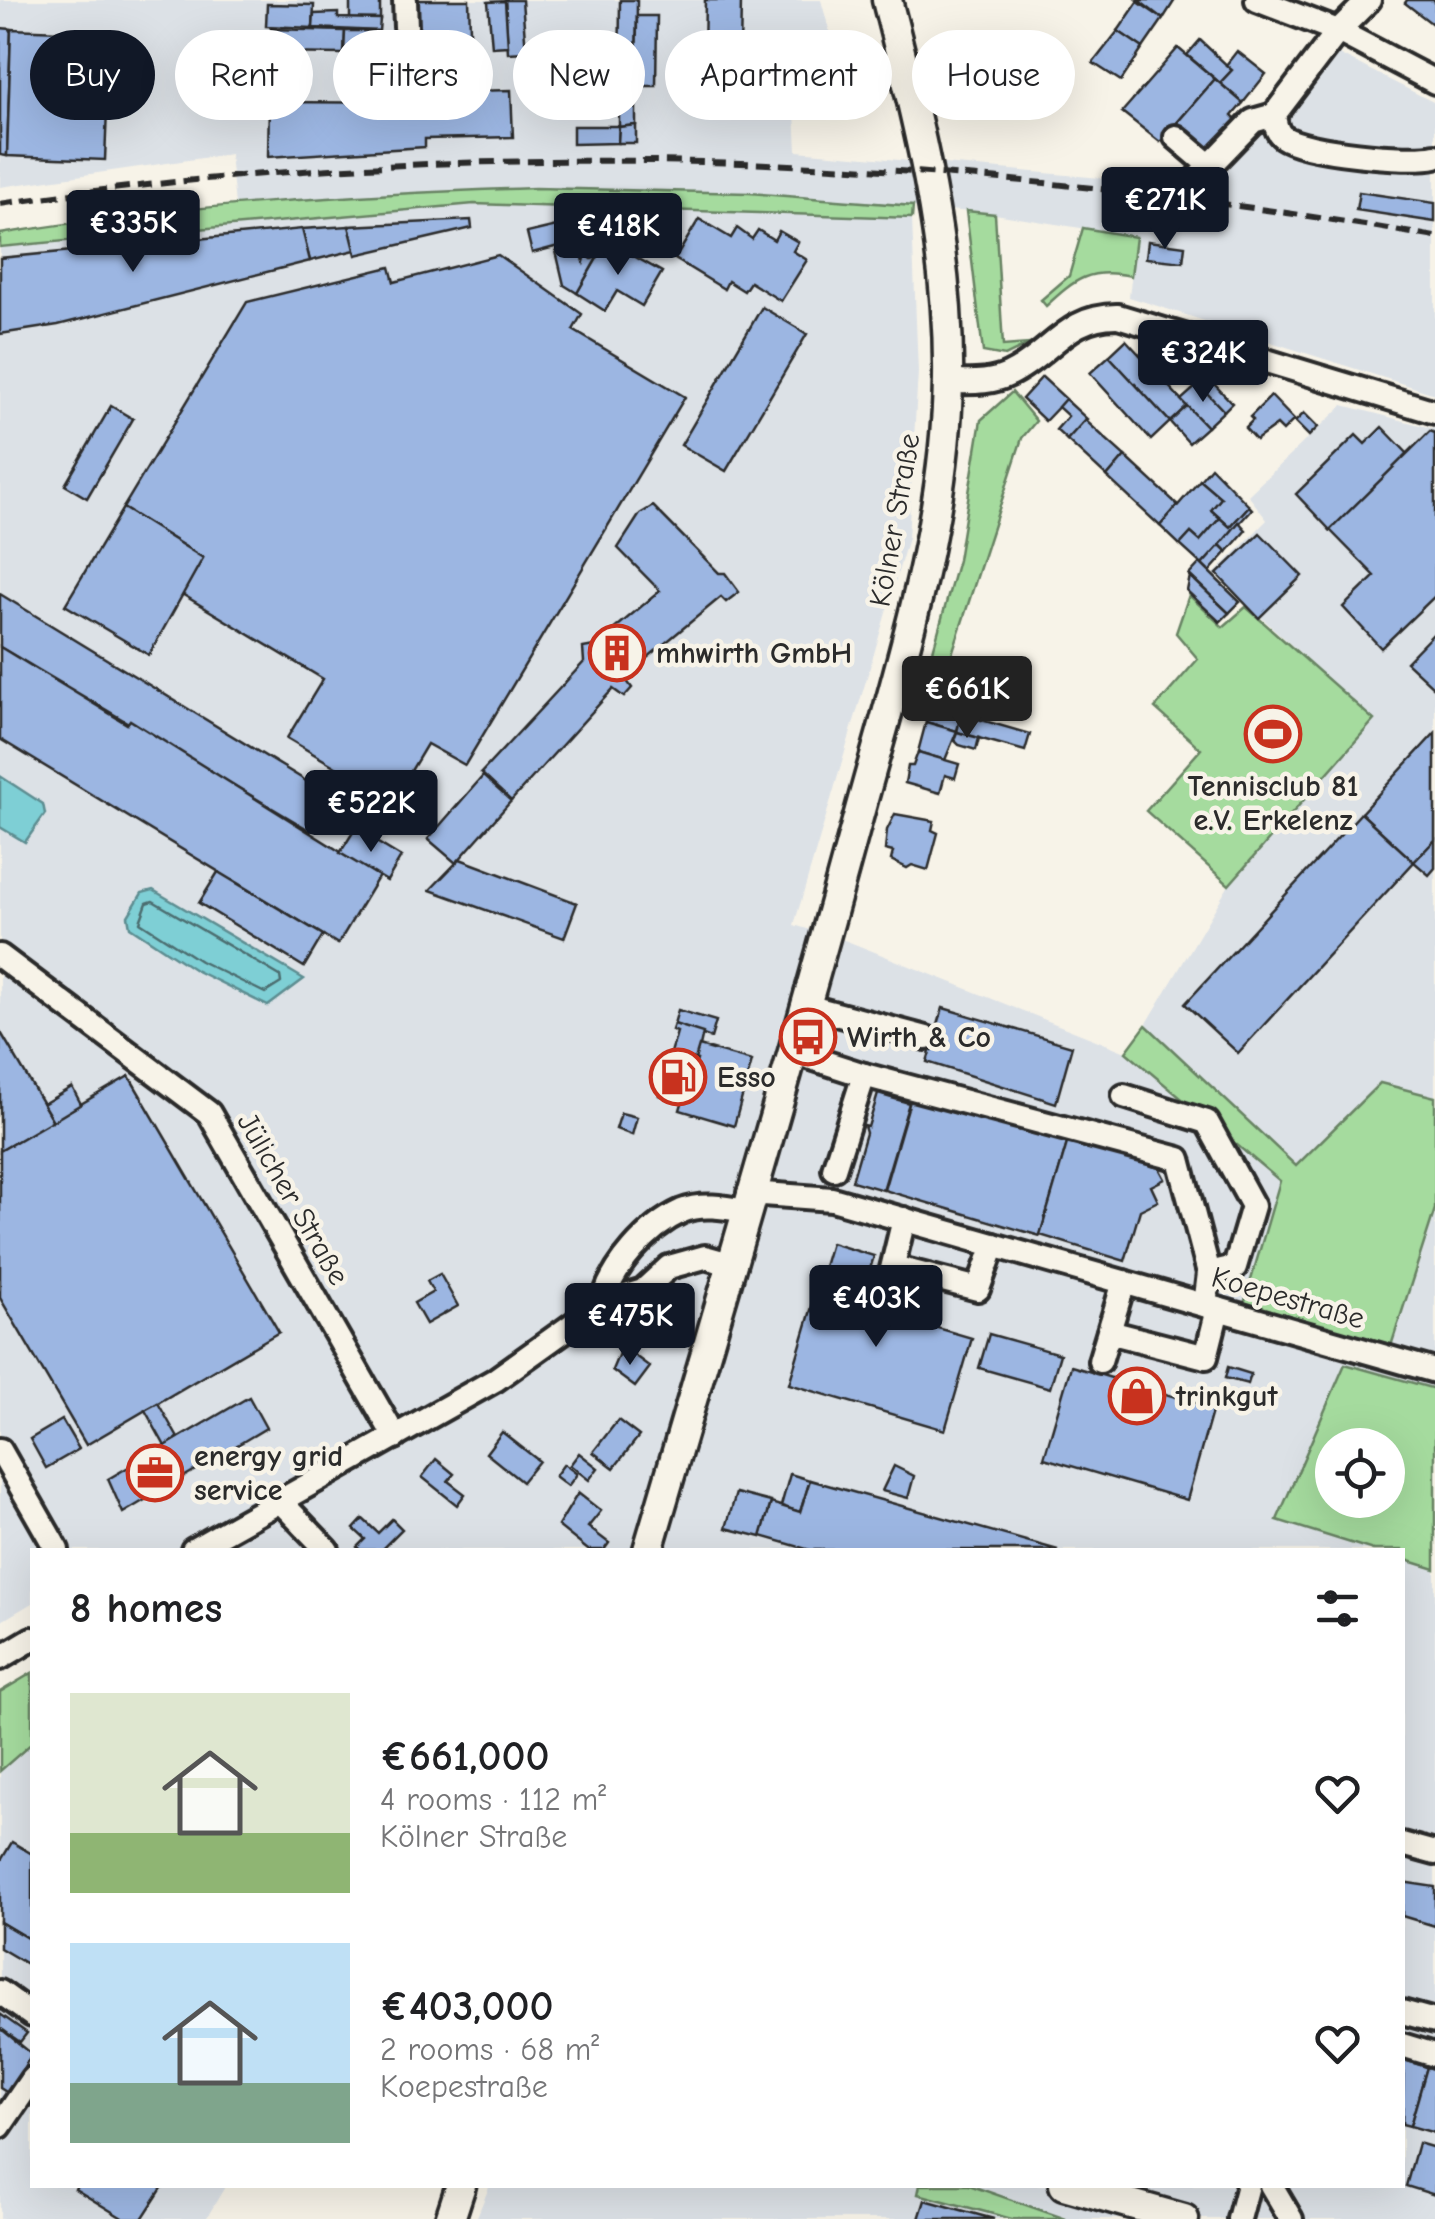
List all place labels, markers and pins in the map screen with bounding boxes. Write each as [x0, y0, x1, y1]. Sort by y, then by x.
pin: €271K [1095, 167, 1235, 252]
pin: €335K [63, 190, 203, 275]
pin: €418K [548, 193, 688, 278]
pin: €324K [1133, 320, 1273, 405]
building icon: mhwirth GmbH [587, 623, 647, 683]
place label: mhwirth GmbH [656, 636, 852, 671]
pin: €661K [897, 656, 1037, 741]
sports icon: Tennisclub 81 e.V. Erkelenz [1243, 704, 1303, 764]
place label: Tennisclub 81 e.V. Erkelenz [1188, 769, 1358, 838]
pin: €522K [301, 770, 441, 855]
bus stop icon: Wirth & Co [778, 1007, 838, 1067]
place label: Wirth & Co [847, 1020, 991, 1055]
fuel station icon: Esso [648, 1047, 708, 1107]
place label: Esso [717, 1060, 776, 1095]
pin: €403K [806, 1265, 946, 1350]
pin: €475K [560, 1283, 700, 1368]
shop icon: trinkgut [1107, 1366, 1167, 1426]
place label: trinkgut [1175, 1379, 1279, 1414]
place label: energy grid service [194, 1439, 343, 1508]
office icon: energy grid service [125, 1443, 185, 1503]

